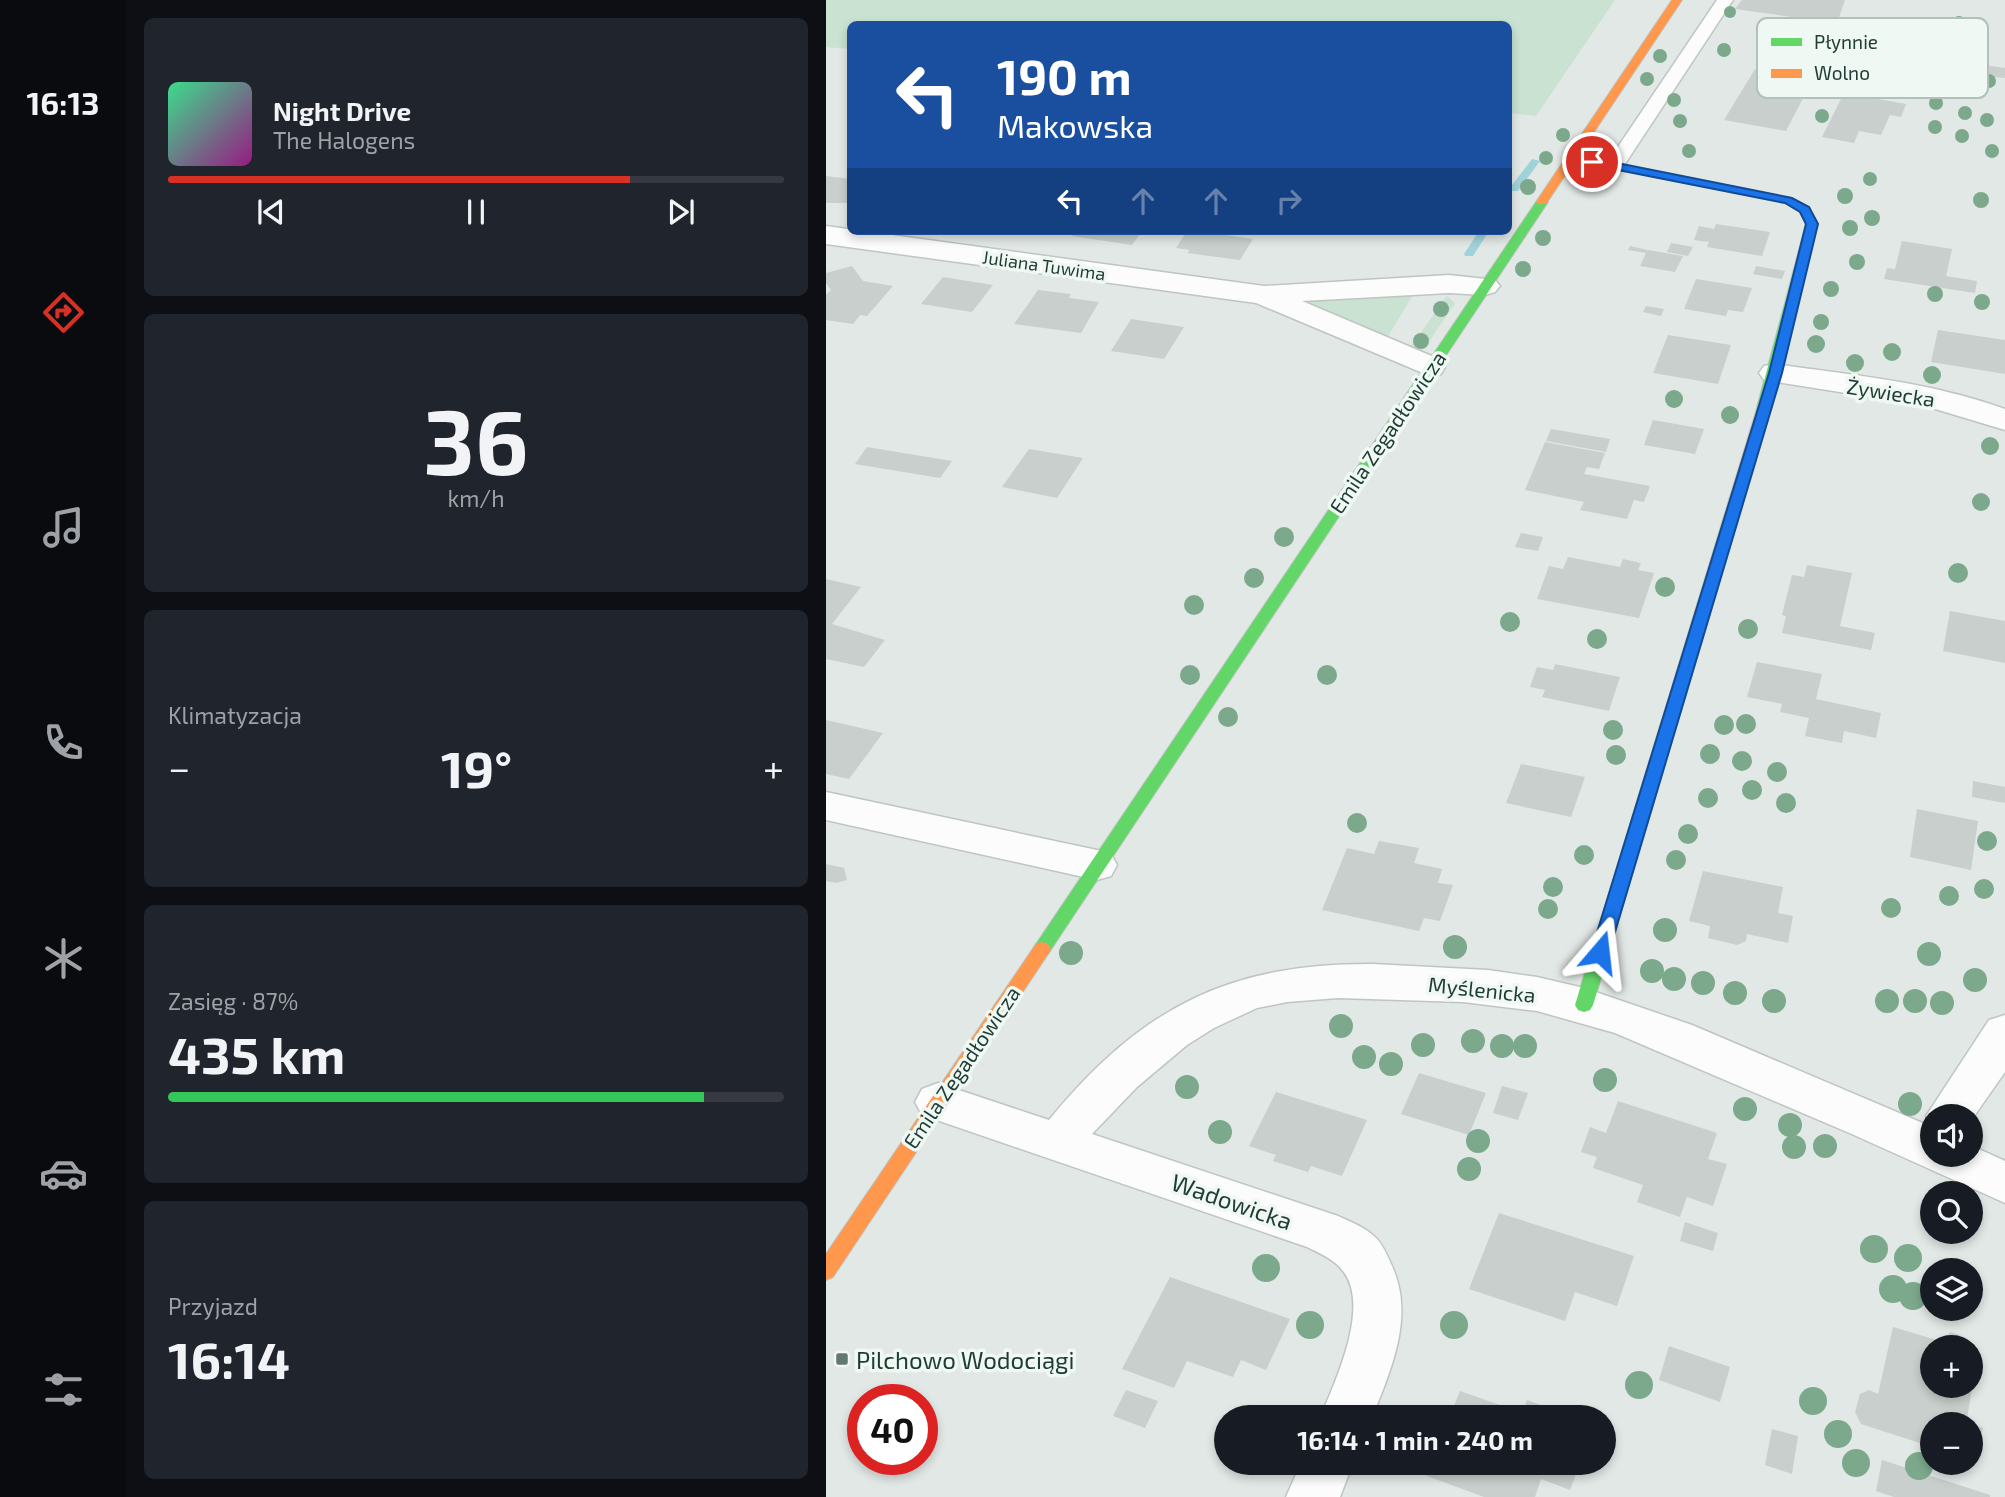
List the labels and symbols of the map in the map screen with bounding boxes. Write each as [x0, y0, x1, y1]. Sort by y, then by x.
legend [1757, 18, 1988, 98]
text: Płynnie [1814, 30, 1878, 53]
text: Wolno [1814, 61, 1870, 84]
pin [1562, 132, 1622, 192]
street label: Juliana Tuwima [981, 245, 1107, 285]
street label: Emila Zegadłowicza [1324, 346, 1450, 518]
street label: Żywiecka [1845, 373, 1937, 411]
position arrow [1563, 915, 1637, 989]
street label: Myślenicka [1427, 971, 1537, 1007]
street label: Emila Zegadłowicza [898, 981, 1024, 1153]
street label: Wadowicka [1168, 1167, 1296, 1235]
place label: Pilchowo Wodociągi [856, 1345, 1074, 1374]
marker: Pilchowo Wodociągi [834, 1351, 850, 1367]
speed limit sign: 40 [847, 1384, 938, 1475]

